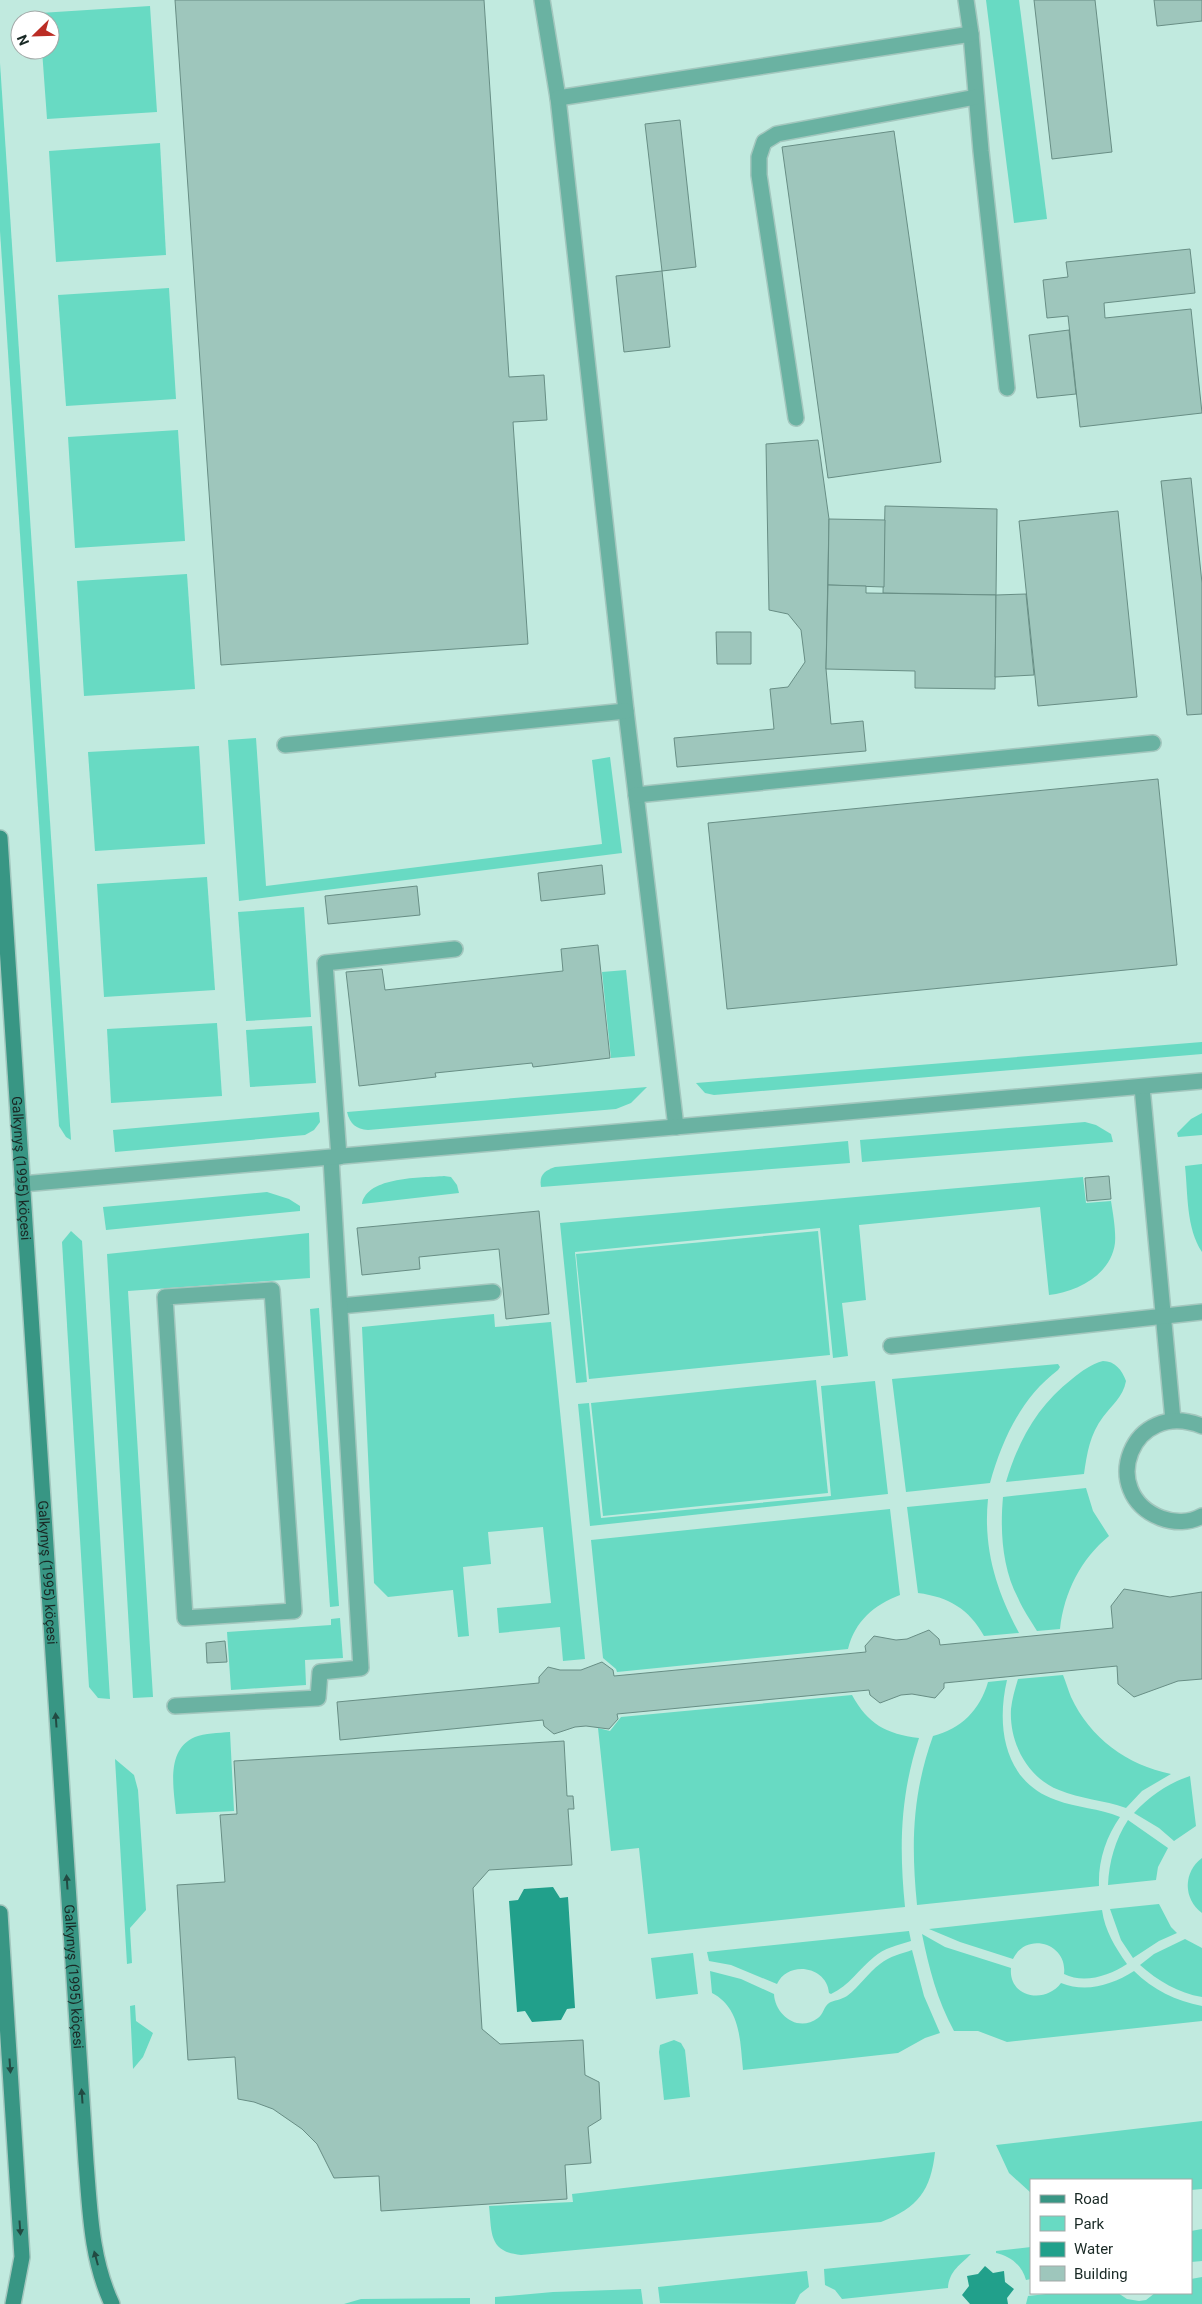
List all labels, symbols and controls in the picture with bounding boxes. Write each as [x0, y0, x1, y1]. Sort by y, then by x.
north arrow [10, 10, 60, 60]
text: N [14, 32, 32, 48]
street label: Galkynyş (1995) köçesi [9, 1096, 34, 1241]
street label: Galkynyş (1995) köçesi [35, 1500, 60, 1645]
one-way arrow [52, 1712, 60, 1728]
one-way arrow [63, 1874, 71, 1890]
street label: Galkynyş (1995) köçesi [61, 1904, 87, 2049]
one-way arrow [6, 2058, 14, 2074]
one-way arrow [77, 2088, 85, 2104]
legend [1030, 2179, 1192, 2294]
text: Road [1074, 2190, 1108, 2208]
text: Park [1074, 2215, 1105, 2233]
one-way arrow [16, 2220, 24, 2236]
text: Water [1074, 2240, 1113, 2258]
one-way arrow [92, 2250, 100, 2265]
text: Building [1074, 2265, 1128, 2283]

